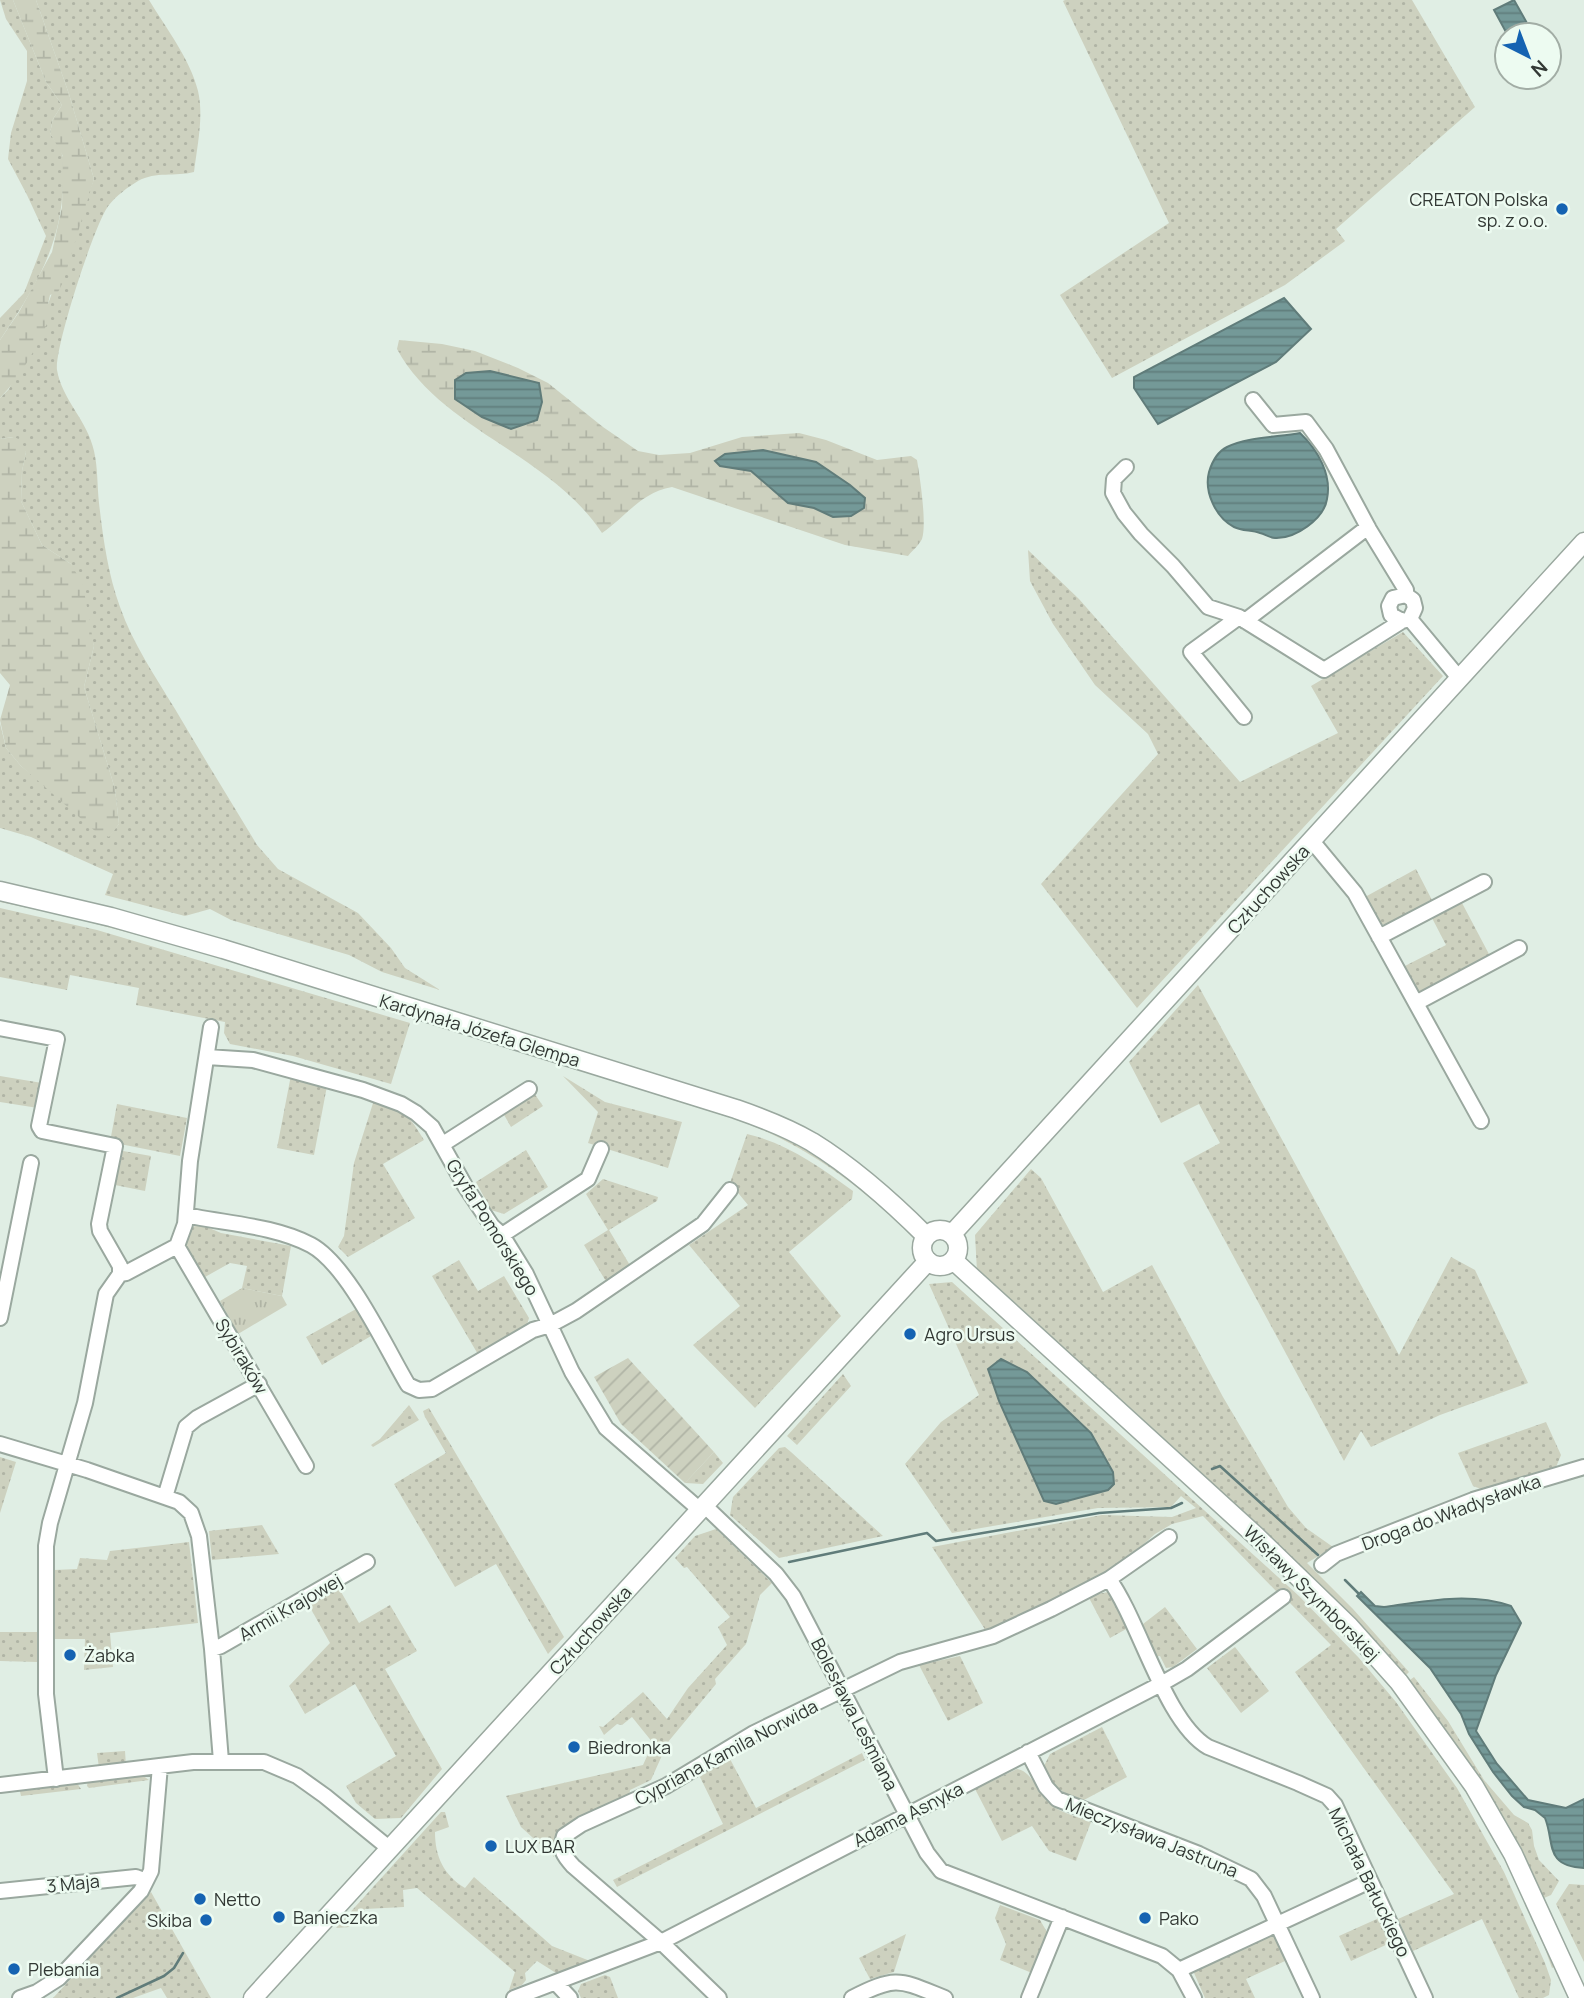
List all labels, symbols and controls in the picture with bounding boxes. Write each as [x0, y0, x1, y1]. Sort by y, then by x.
north arrow [1493, 21, 1563, 91]
text: N [1526, 54, 1553, 83]
place label: CREATON Polska sp. z o.o. [1409, 187, 1548, 232]
marker: CREATON Polska sp. z o.o. [1554, 201, 1570, 217]
street label: Człuchowska [1222, 839, 1314, 939]
street label: Kardynała Józefa Glempa [377, 988, 583, 1072]
street label: Gryfa Pomorskiego [441, 1154, 545, 1300]
street label: Sybiraków [210, 1314, 274, 1398]
place label: Agro Ursus [924, 1322, 1015, 1346]
marker: Agro Ursus [902, 1326, 918, 1342]
street label: Droga do Władysławka [1358, 1468, 1544, 1556]
street label: Wisławy Szymborskiej [1239, 1520, 1385, 1666]
street label: Armii Krajowej [234, 1568, 346, 1646]
street label: Człuchowska [544, 1580, 636, 1680]
street label: Bolesława Leśmiana [806, 1634, 904, 1794]
place label: Żabka [84, 1643, 135, 1667]
marker: Żabka [62, 1647, 78, 1663]
street label: Cypriana Kamila Norwida [630, 1693, 822, 1811]
place label: Biedronka [588, 1735, 671, 1759]
marker: Biedronka [566, 1739, 582, 1755]
street label: Adama Asnyka [849, 1776, 967, 1852]
street label: Mieczysława Jastruna [1062, 1791, 1242, 1883]
street label: Michała Bałuckiego [1323, 1803, 1417, 1961]
place label: LUX BAR [505, 1834, 575, 1858]
marker: LUX BAR [483, 1838, 499, 1854]
street label: 3 Maja [45, 1868, 101, 1898]
place label: Netto [214, 1887, 261, 1911]
marker: Netto [192, 1891, 208, 1907]
place label: Banieczka [293, 1905, 378, 1929]
place label: Pako [1159, 1906, 1199, 1930]
place label: Skiba [147, 1908, 192, 1932]
marker: Banieczka [271, 1909, 287, 1925]
marker: Pako [1137, 1910, 1153, 1926]
marker: Skiba [198, 1912, 214, 1928]
place label: Plebania [28, 1957, 99, 1981]
marker: Plebania [6, 1961, 22, 1977]

